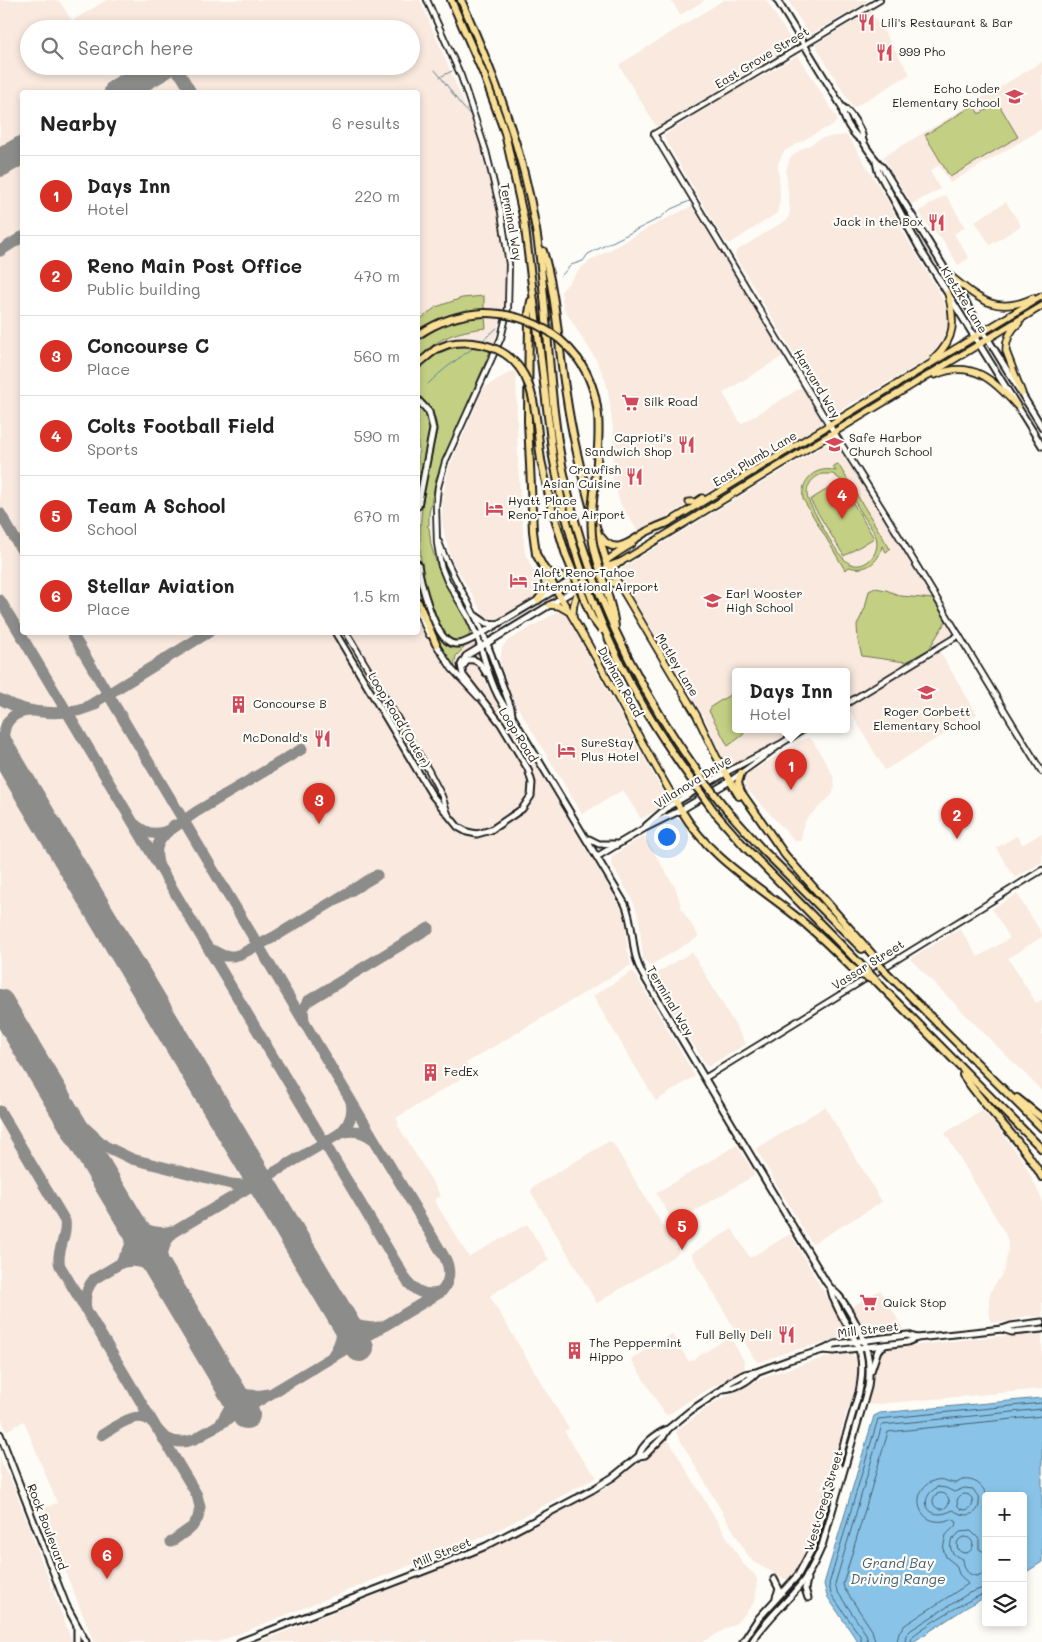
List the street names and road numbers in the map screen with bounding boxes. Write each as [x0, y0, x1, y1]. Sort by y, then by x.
street label: East Grove Street [711, 23, 812, 92]
street label: Terminal Way [497, 182, 527, 262]
street label: Kietzke Lane [938, 263, 992, 336]
street label: Harvard Way [791, 346, 845, 421]
street label: East Plumb Lane [710, 427, 799, 489]
street label: Matley Lane [653, 630, 703, 699]
street label: Durham Road [595, 643, 647, 720]
street label: Loop Road (Outer) [365, 669, 435, 770]
street label: Loop Road [496, 704, 542, 765]
street label: Villanova Drive [651, 751, 734, 811]
street label: Vassar Street [828, 936, 907, 993]
street label: Terminal Way [644, 963, 698, 1038]
street label: Mill Street [836, 1317, 899, 1341]
street label: West Greg Street [800, 1449, 846, 1553]
street label: Rock Boulevard [24, 1481, 72, 1572]
street label: Mill Street [410, 1533, 473, 1571]

